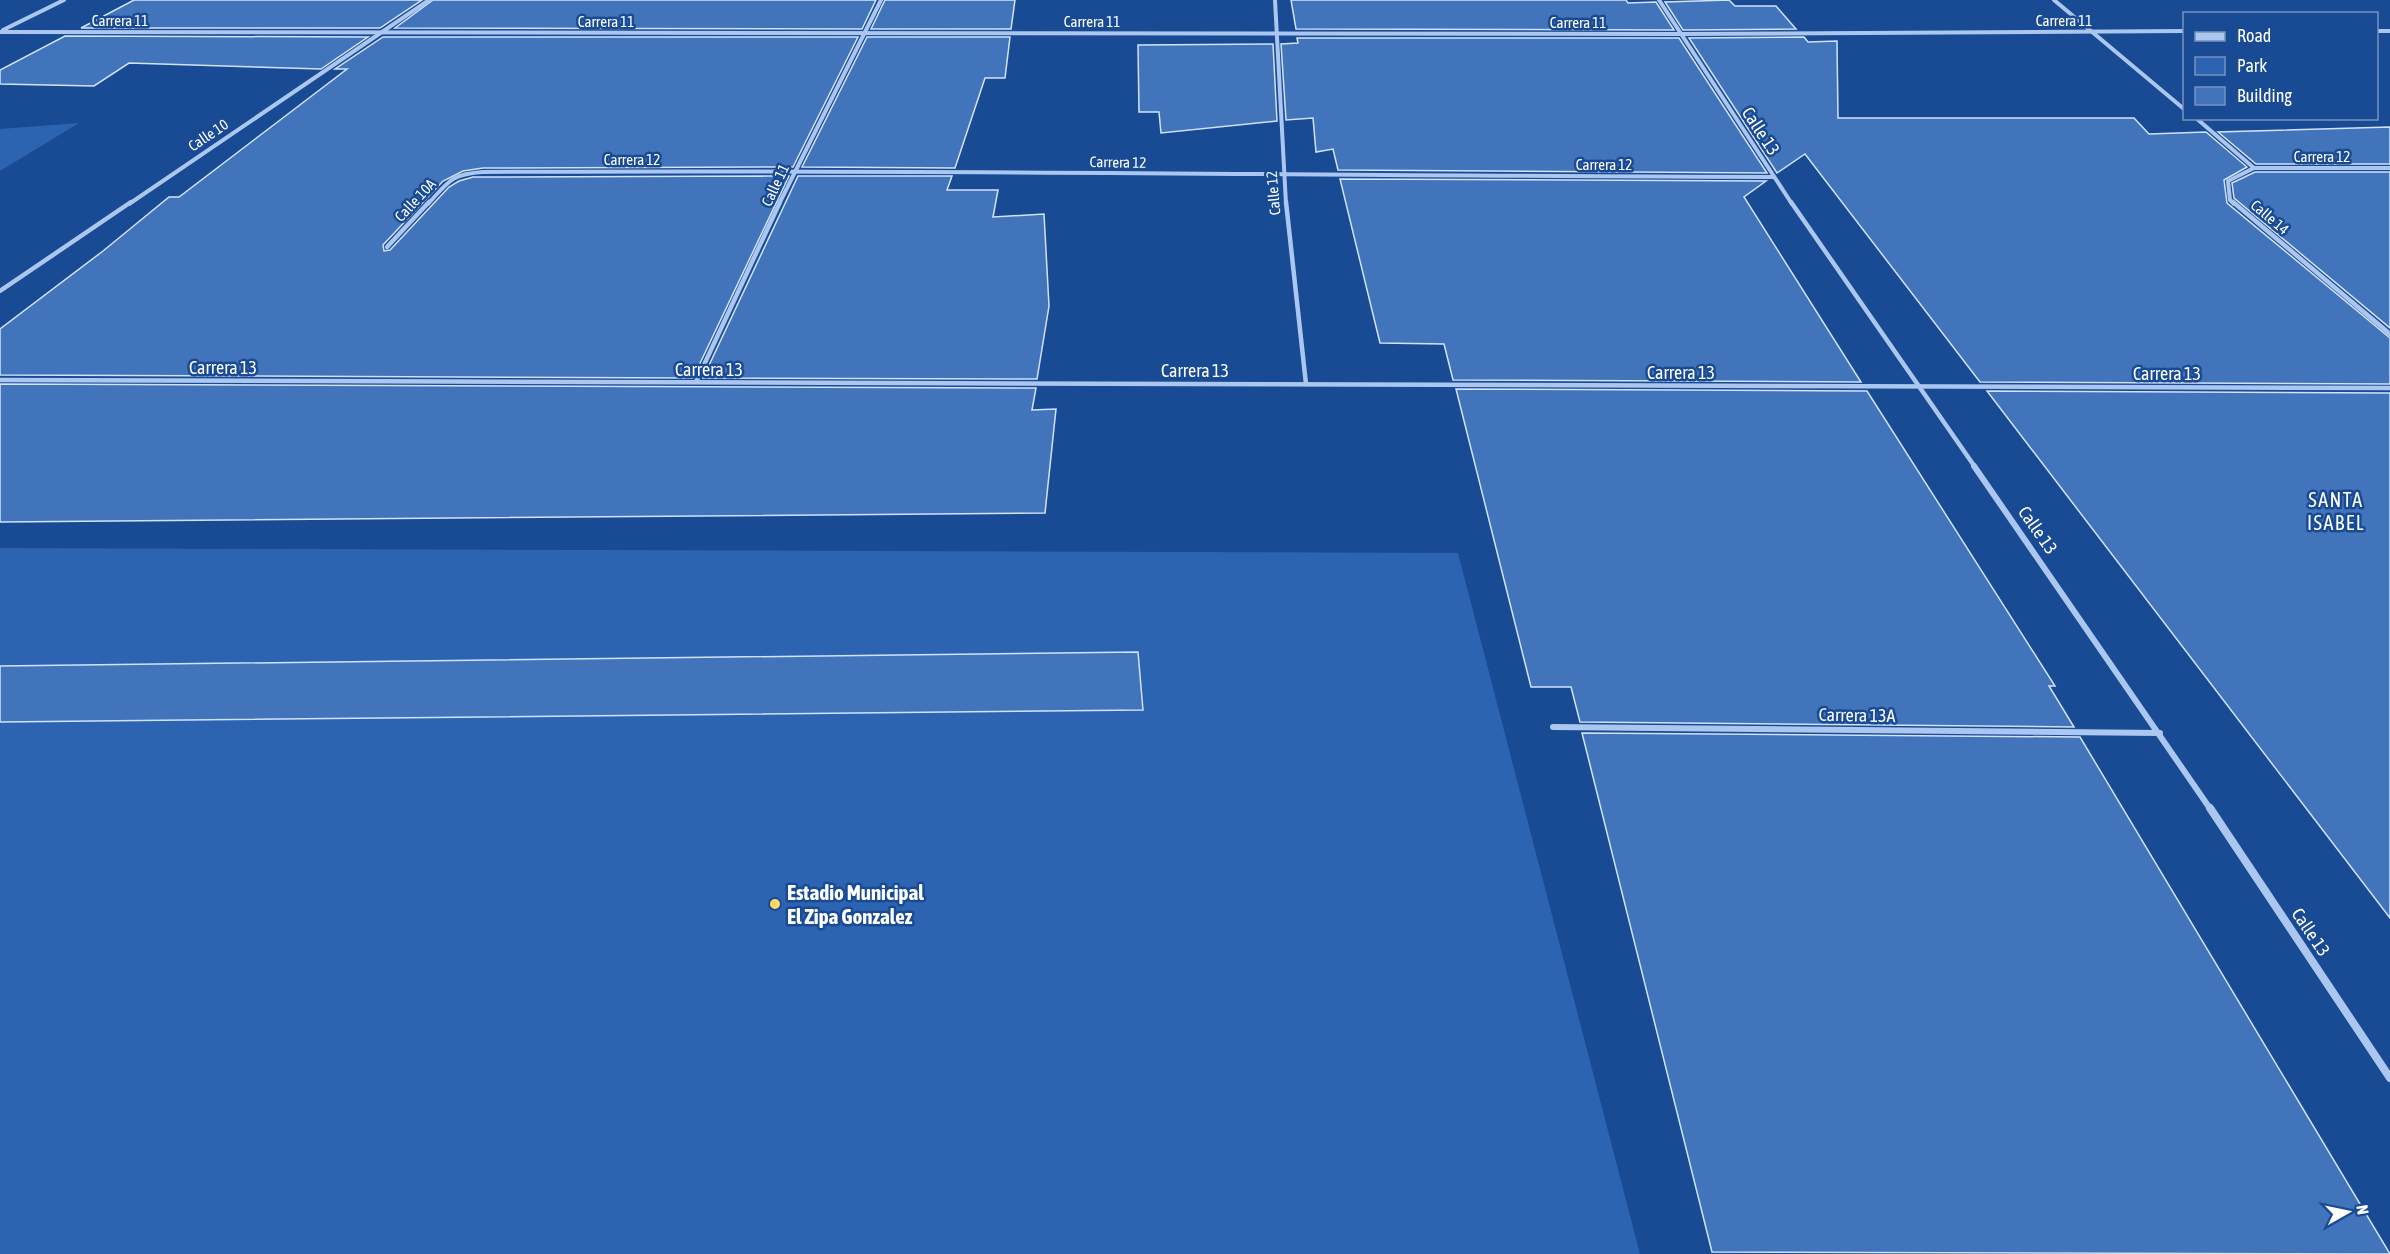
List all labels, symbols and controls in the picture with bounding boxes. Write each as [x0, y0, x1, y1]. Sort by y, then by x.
street label: Carrera 11 [92, 12, 148, 29]
street label: Carrera 11 [2036, 12, 2092, 29]
legend [2183, 12, 2378, 120]
street label: Carrera 11 [578, 13, 634, 30]
street label: Carrera 11 [1064, 13, 1120, 30]
street label: Carrera 11 [1550, 14, 1606, 31]
text: Road [2237, 25, 2271, 46]
text: Park [2237, 55, 2267, 76]
text: Building [2237, 85, 2292, 106]
street label: Calle 13 [1738, 103, 1784, 159]
street label: Calle 10 [185, 116, 231, 154]
street label: Carrera 12 [2294, 148, 2350, 165]
street label: Carrera 12 [604, 151, 660, 168]
street label: Carrera 12 [1090, 153, 1146, 171]
street label: Carrera 12 [1576, 156, 1632, 173]
street label: Calle 11 [758, 161, 792, 209]
street label: Calle 12 [1263, 170, 1283, 216]
street label: Calle 10A [391, 175, 439, 225]
street label: Calle 14 [2247, 196, 2293, 238]
street label: Carrera 13 [189, 357, 257, 378]
street label: Carrera 13 [675, 359, 743, 380]
street label: Carrera 13 [1161, 360, 1229, 381]
street label: Carrera 13 [1647, 362, 1715, 383]
street label: Carrera 13 [2133, 363, 2201, 384]
district label: SANTA ISABEL [2307, 488, 2365, 534]
street label: Calle 13 [2014, 502, 2062, 558]
street label: Carrera 13A [1818, 704, 1896, 726]
place label: Estadio Municipal El Zipa Gonzalez [787, 880, 924, 928]
marker: Estadio Municipal El Zipa Gonzalez [768, 897, 782, 911]
street label: Calle 13 [2287, 904, 2335, 960]
north arrow [2318, 1182, 2378, 1242]
text: N [2353, 1204, 2372, 1216]

